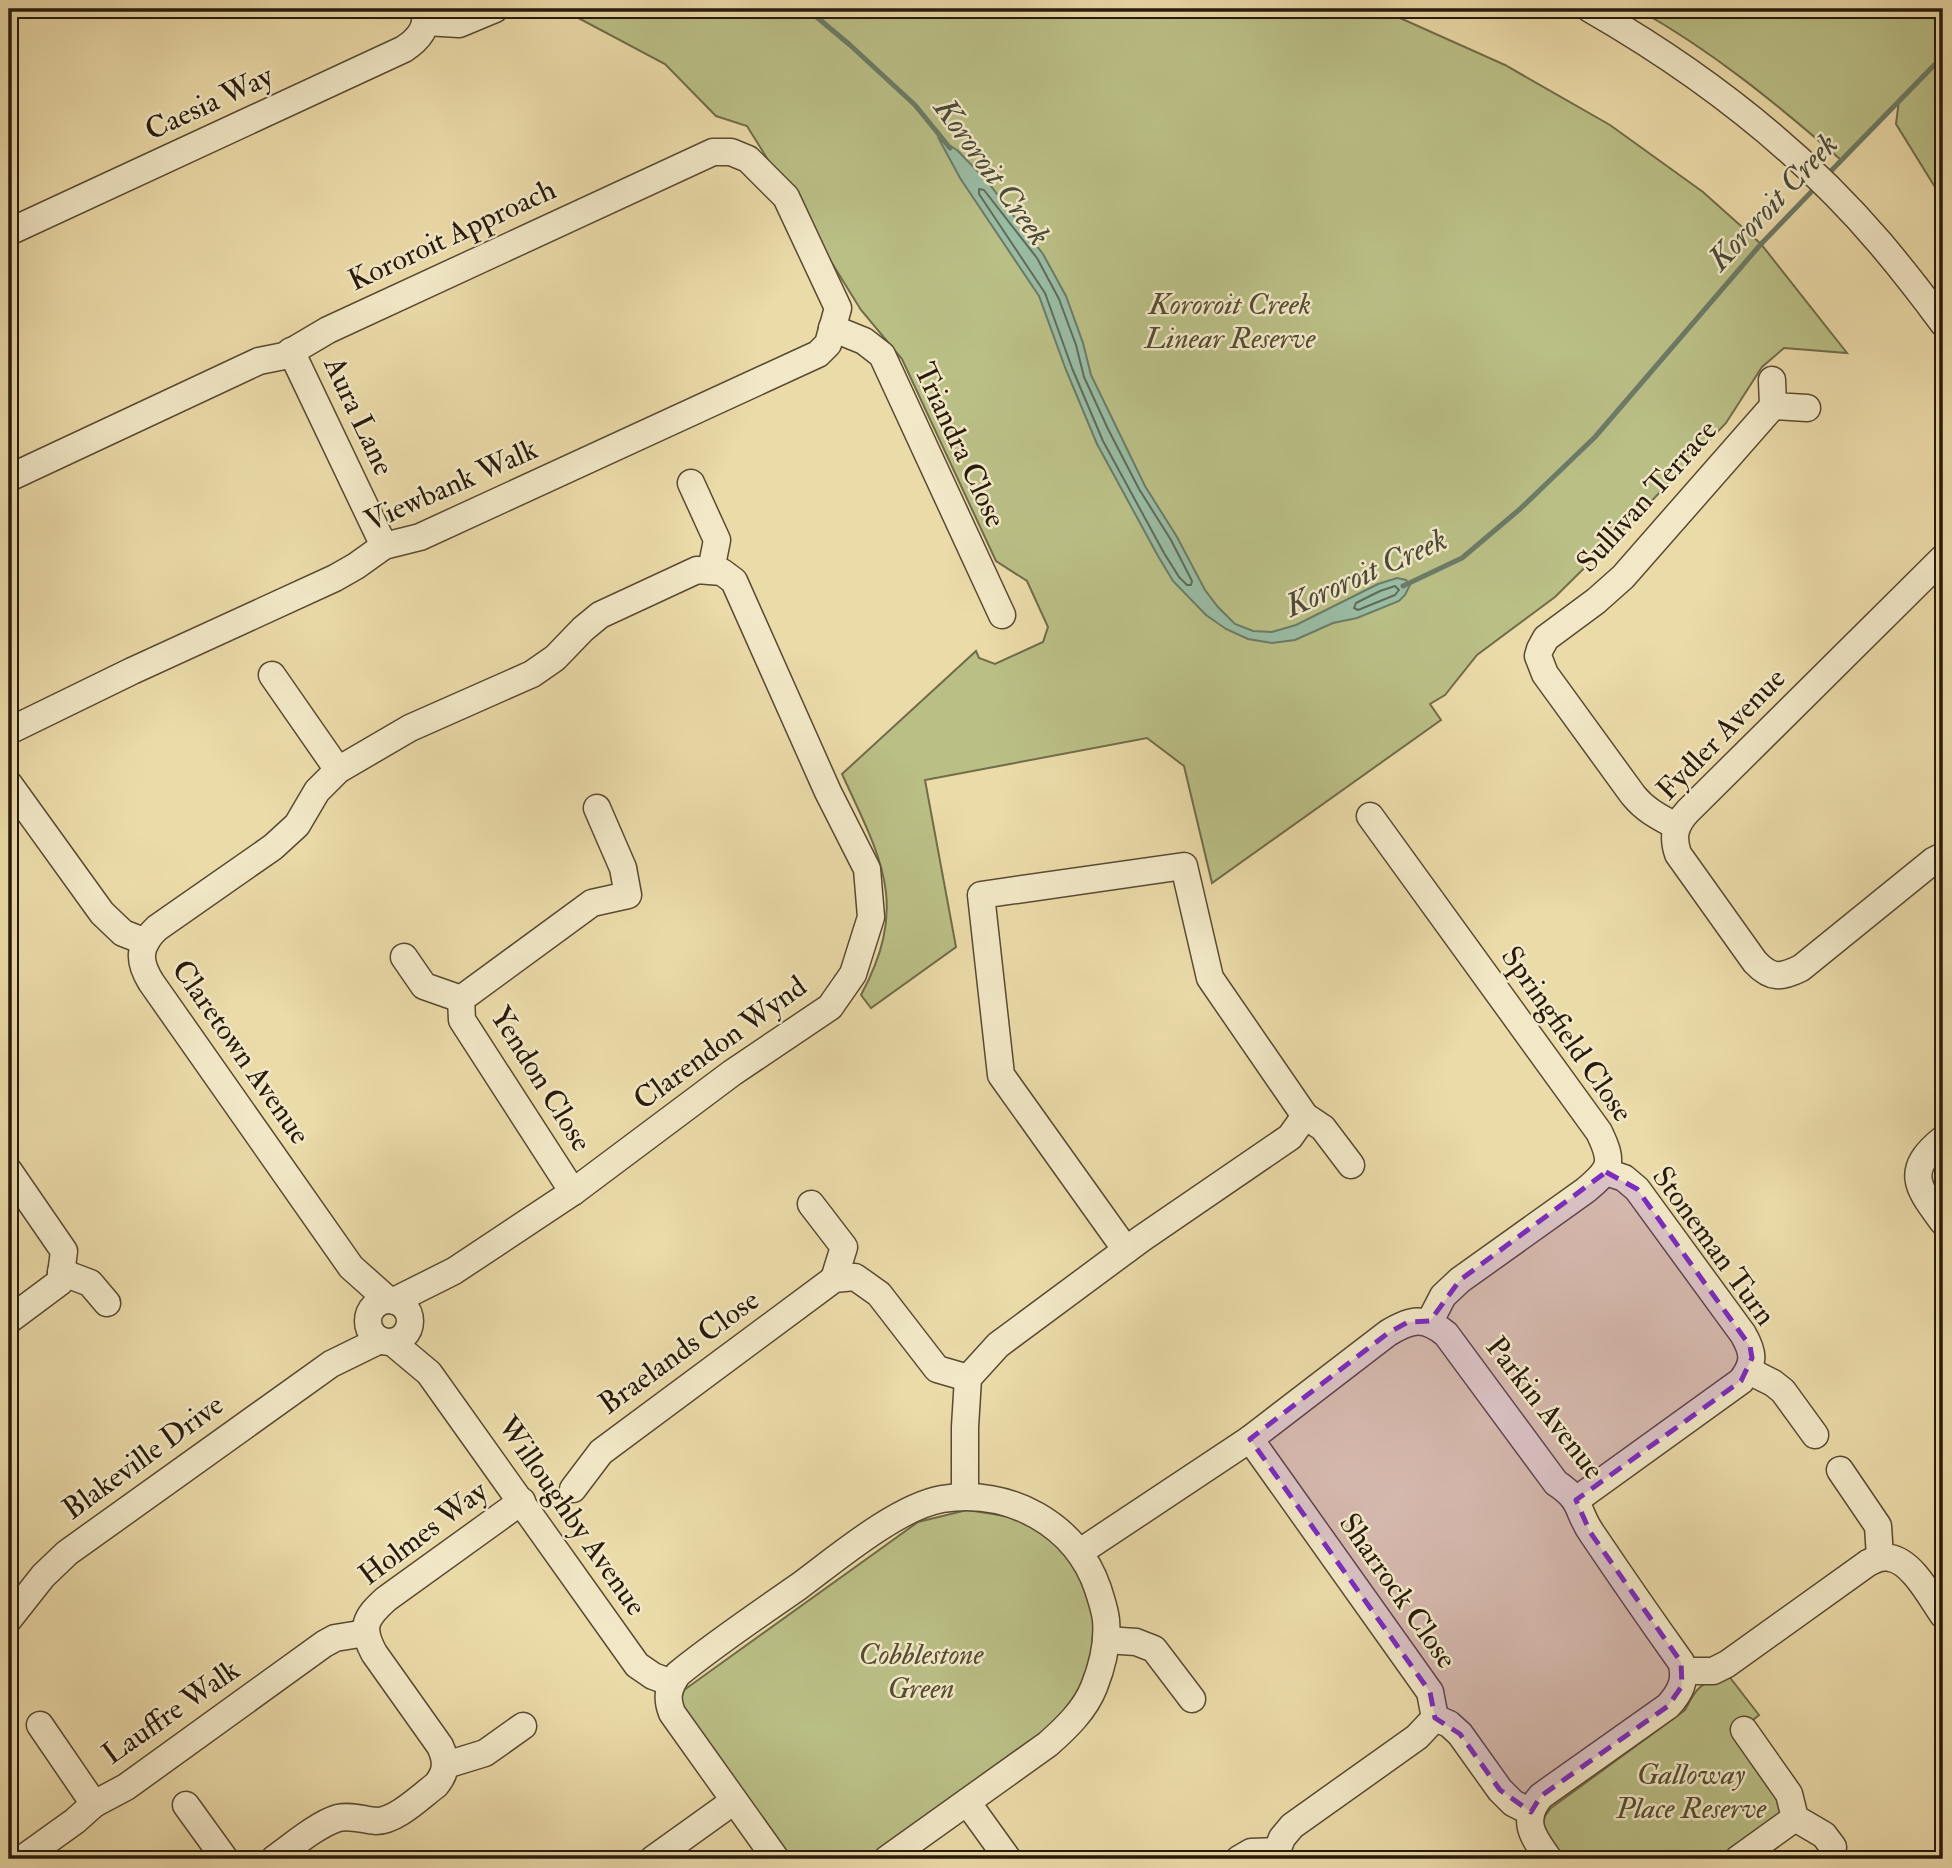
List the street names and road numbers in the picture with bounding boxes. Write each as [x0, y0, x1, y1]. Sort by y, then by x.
street label: Caesia Way [139, 57, 280, 149]
street label: Kororoit Approach [342, 171, 562, 299]
street label: Aura Lane [315, 350, 402, 481]
street label: Triandra Close [906, 357, 1014, 533]
street label: Sullivan Terrace [1569, 412, 1725, 580]
street label: Viewbank Walk [359, 430, 543, 540]
street label: Fydler Avenue [1649, 660, 1793, 808]
street label: Springfield Close [1493, 939, 1641, 1129]
street label: Claretown Avenue [164, 953, 318, 1151]
street label: Clarendon Wynd [626, 968, 814, 1118]
street label: Yendon Close [482, 1000, 600, 1158]
street label: Stoneman Turn [1644, 1159, 1784, 1333]
street label: Braelands Close [592, 1281, 766, 1423]
street label: Parkin Avenue [1478, 1329, 1612, 1487]
street label: Blakeville Drive [55, 1386, 231, 1528]
street label: Willoughby Avenue [489, 1408, 655, 1623]
street label: Holmes Way [351, 1472, 495, 1593]
street label: Sharrock Close [1331, 1506, 1465, 1676]
street label: Lauffre Walk [95, 1651, 247, 1773]

